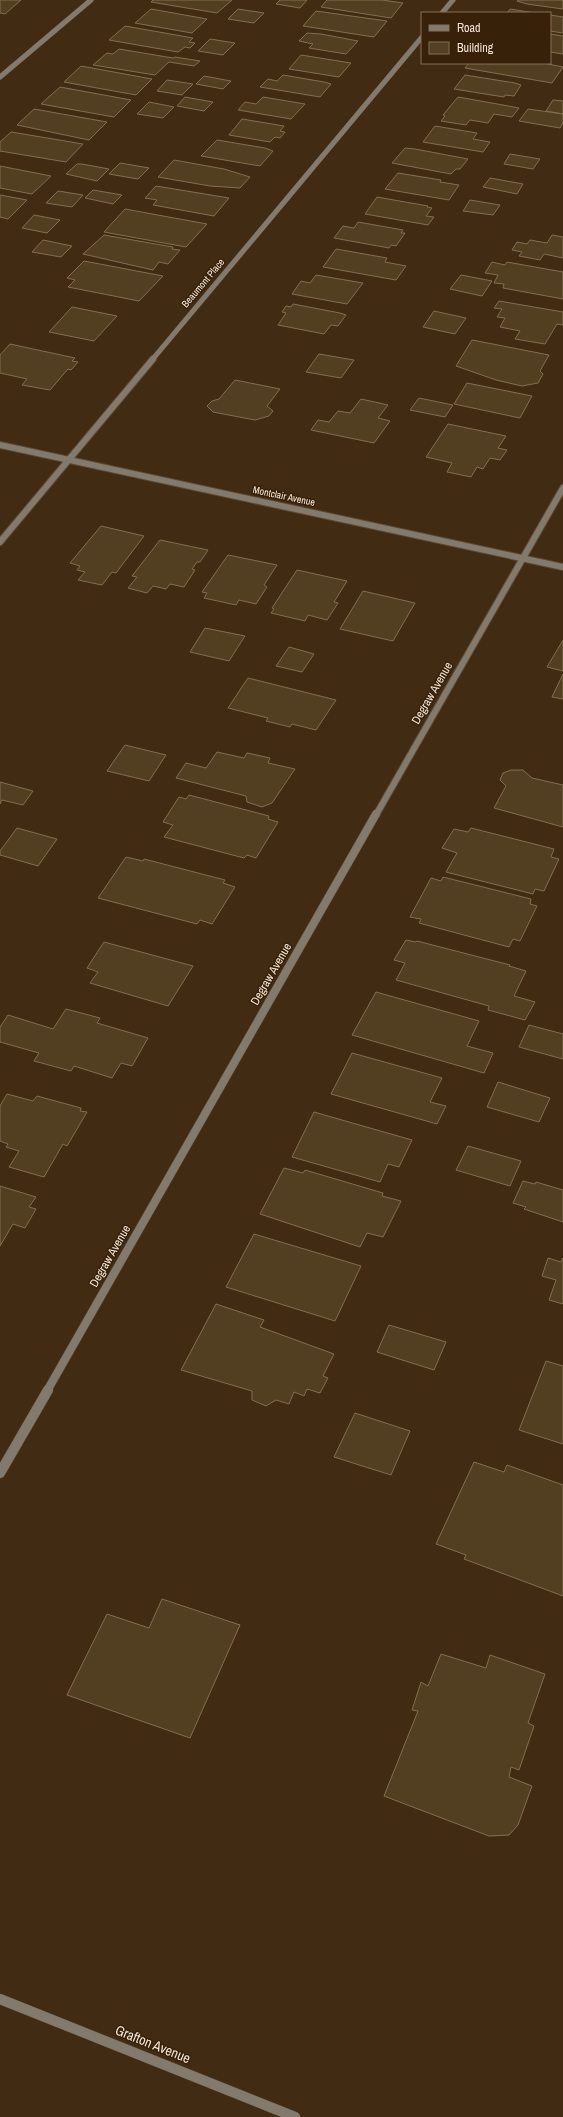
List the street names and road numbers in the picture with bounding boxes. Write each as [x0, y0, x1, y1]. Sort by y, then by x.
street label: Beaumont Place [179, 255, 228, 310]
street label: Montclair Avenue [252, 483, 317, 509]
street label: Degraw Avenue [408, 659, 456, 727]
street label: Degraw Avenue [247, 940, 295, 1008]
street label: Degraw Avenue [86, 1222, 134, 1290]
street label: Grafton Avenue [113, 2021, 193, 2067]

